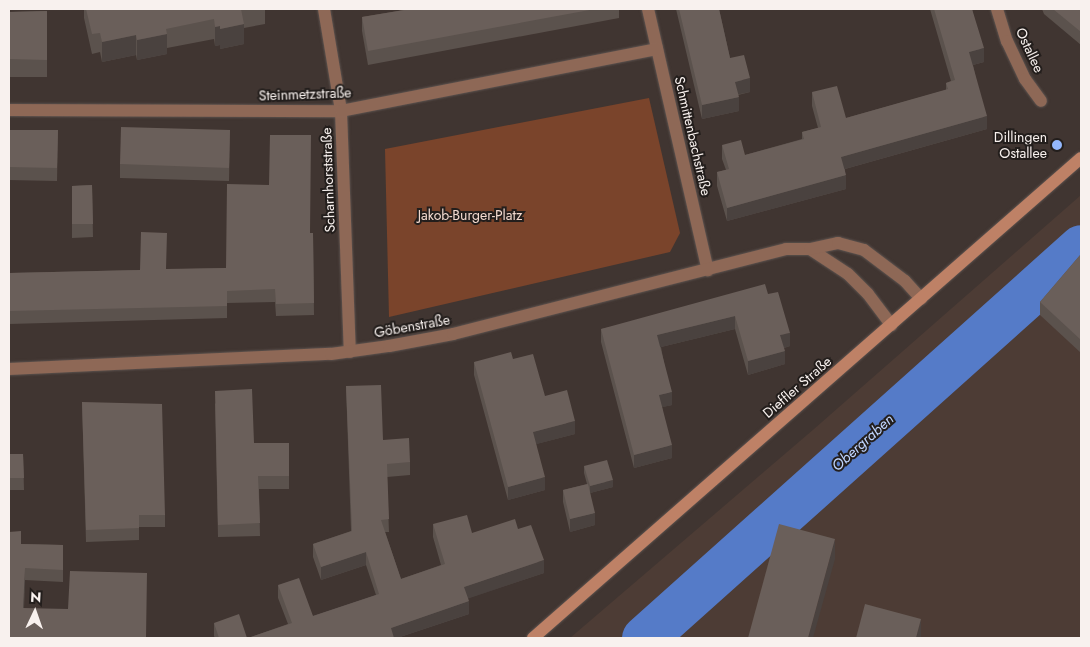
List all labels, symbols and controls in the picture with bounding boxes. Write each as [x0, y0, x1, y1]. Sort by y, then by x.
street label: Ostallee [1012, 25, 1048, 75]
street label: Schmittenbachstraße [671, 75, 715, 197]
street label: Steinmetzstraße [258, 84, 352, 104]
street label: Scharnhorststraße [318, 127, 338, 233]
place label: Dillingen Ostallee [994, 129, 1047, 162]
marker: Dillingen Ostallee [1051, 139, 1063, 151]
park label: Jakob-Burger-Platz [418, 207, 522, 223]
street label: Göbenstraße [373, 311, 451, 341]
street label: Dieffler Straße [759, 353, 835, 421]
water label: Obergraben [828, 411, 898, 475]
north arrow [10, 587, 60, 637]
text: N [30, 587, 42, 607]

